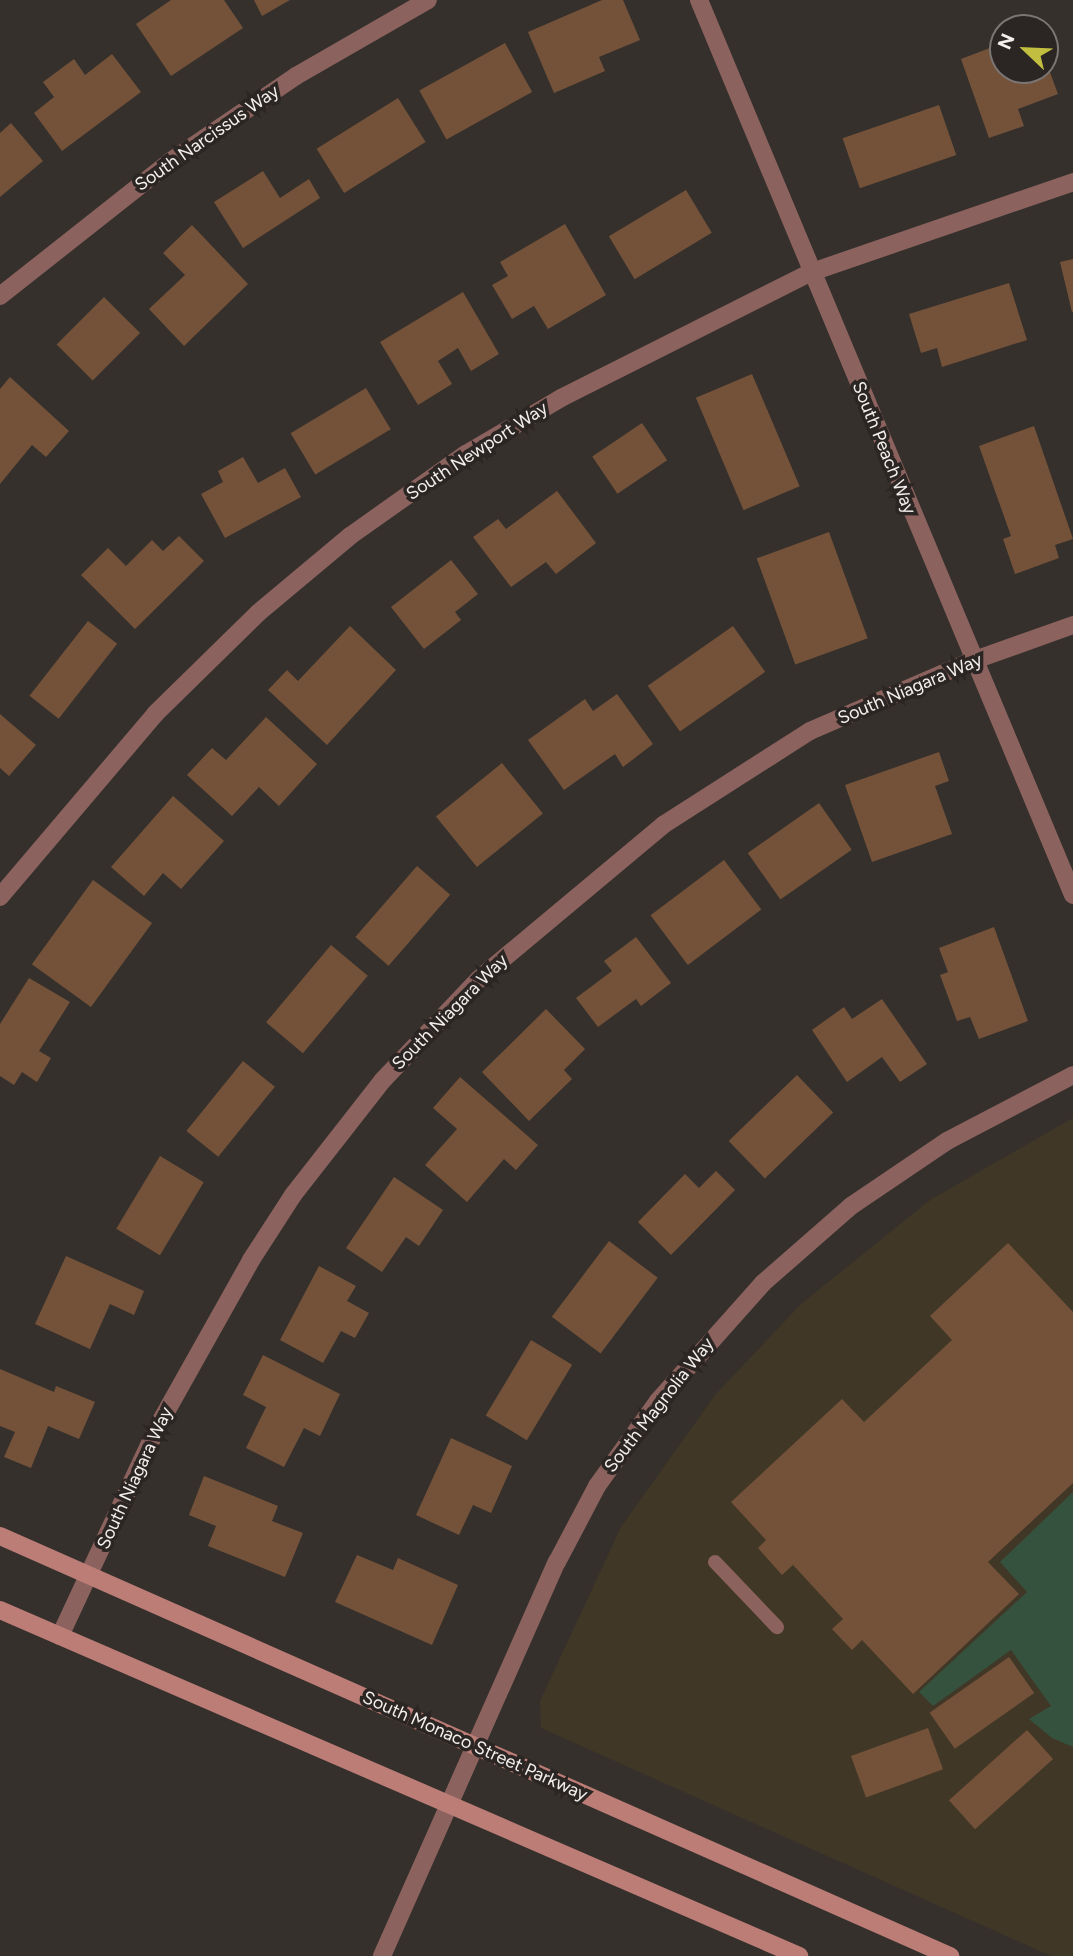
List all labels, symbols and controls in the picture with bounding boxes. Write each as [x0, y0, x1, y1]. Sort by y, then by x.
north arrow [989, 14, 1059, 84]
text: N [993, 30, 1020, 53]
street label: South Narcissus Way [131, 80, 283, 196]
street label: South Peach Way [848, 378, 920, 518]
street label: South Newport Way [402, 397, 552, 505]
street label: South Niagara Way [835, 649, 985, 729]
street label: South Niagara Way [388, 950, 512, 1074]
street label: South Magnolia Way [600, 1333, 718, 1477]
street label: South Niagara Way [93, 1403, 177, 1553]
street label: South Monaco Street Parkway [359, 1687, 591, 1805]

